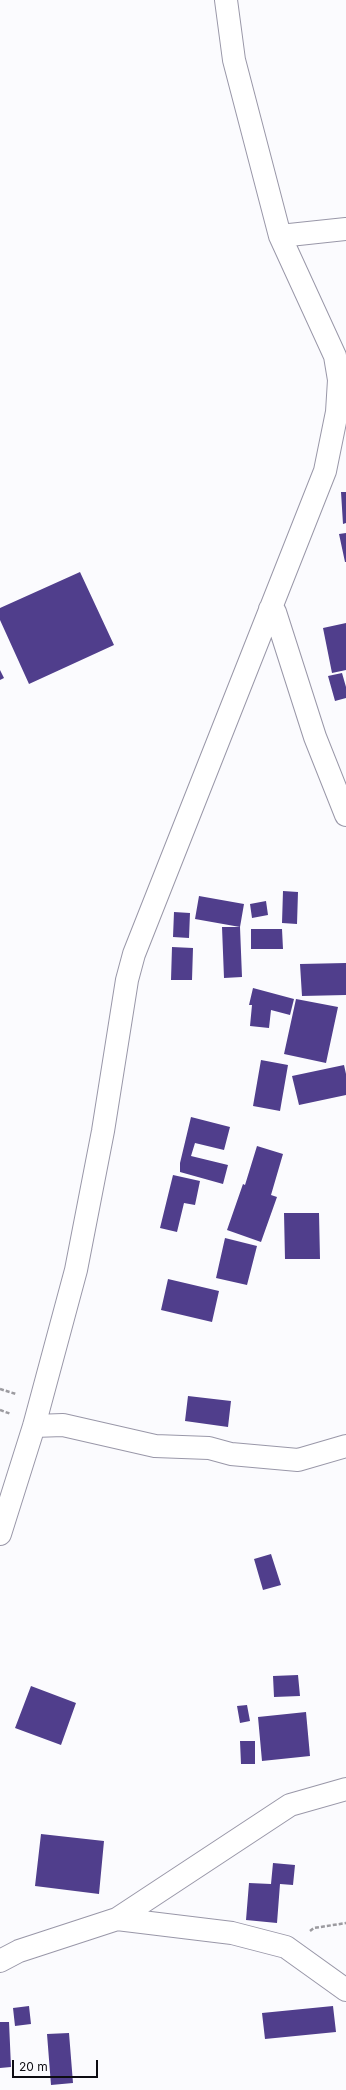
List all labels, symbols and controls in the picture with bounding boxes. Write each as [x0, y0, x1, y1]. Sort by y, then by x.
scale bar [14, 2052, 100, 2078]
text: 20 m [19, 2059, 48, 2074]

